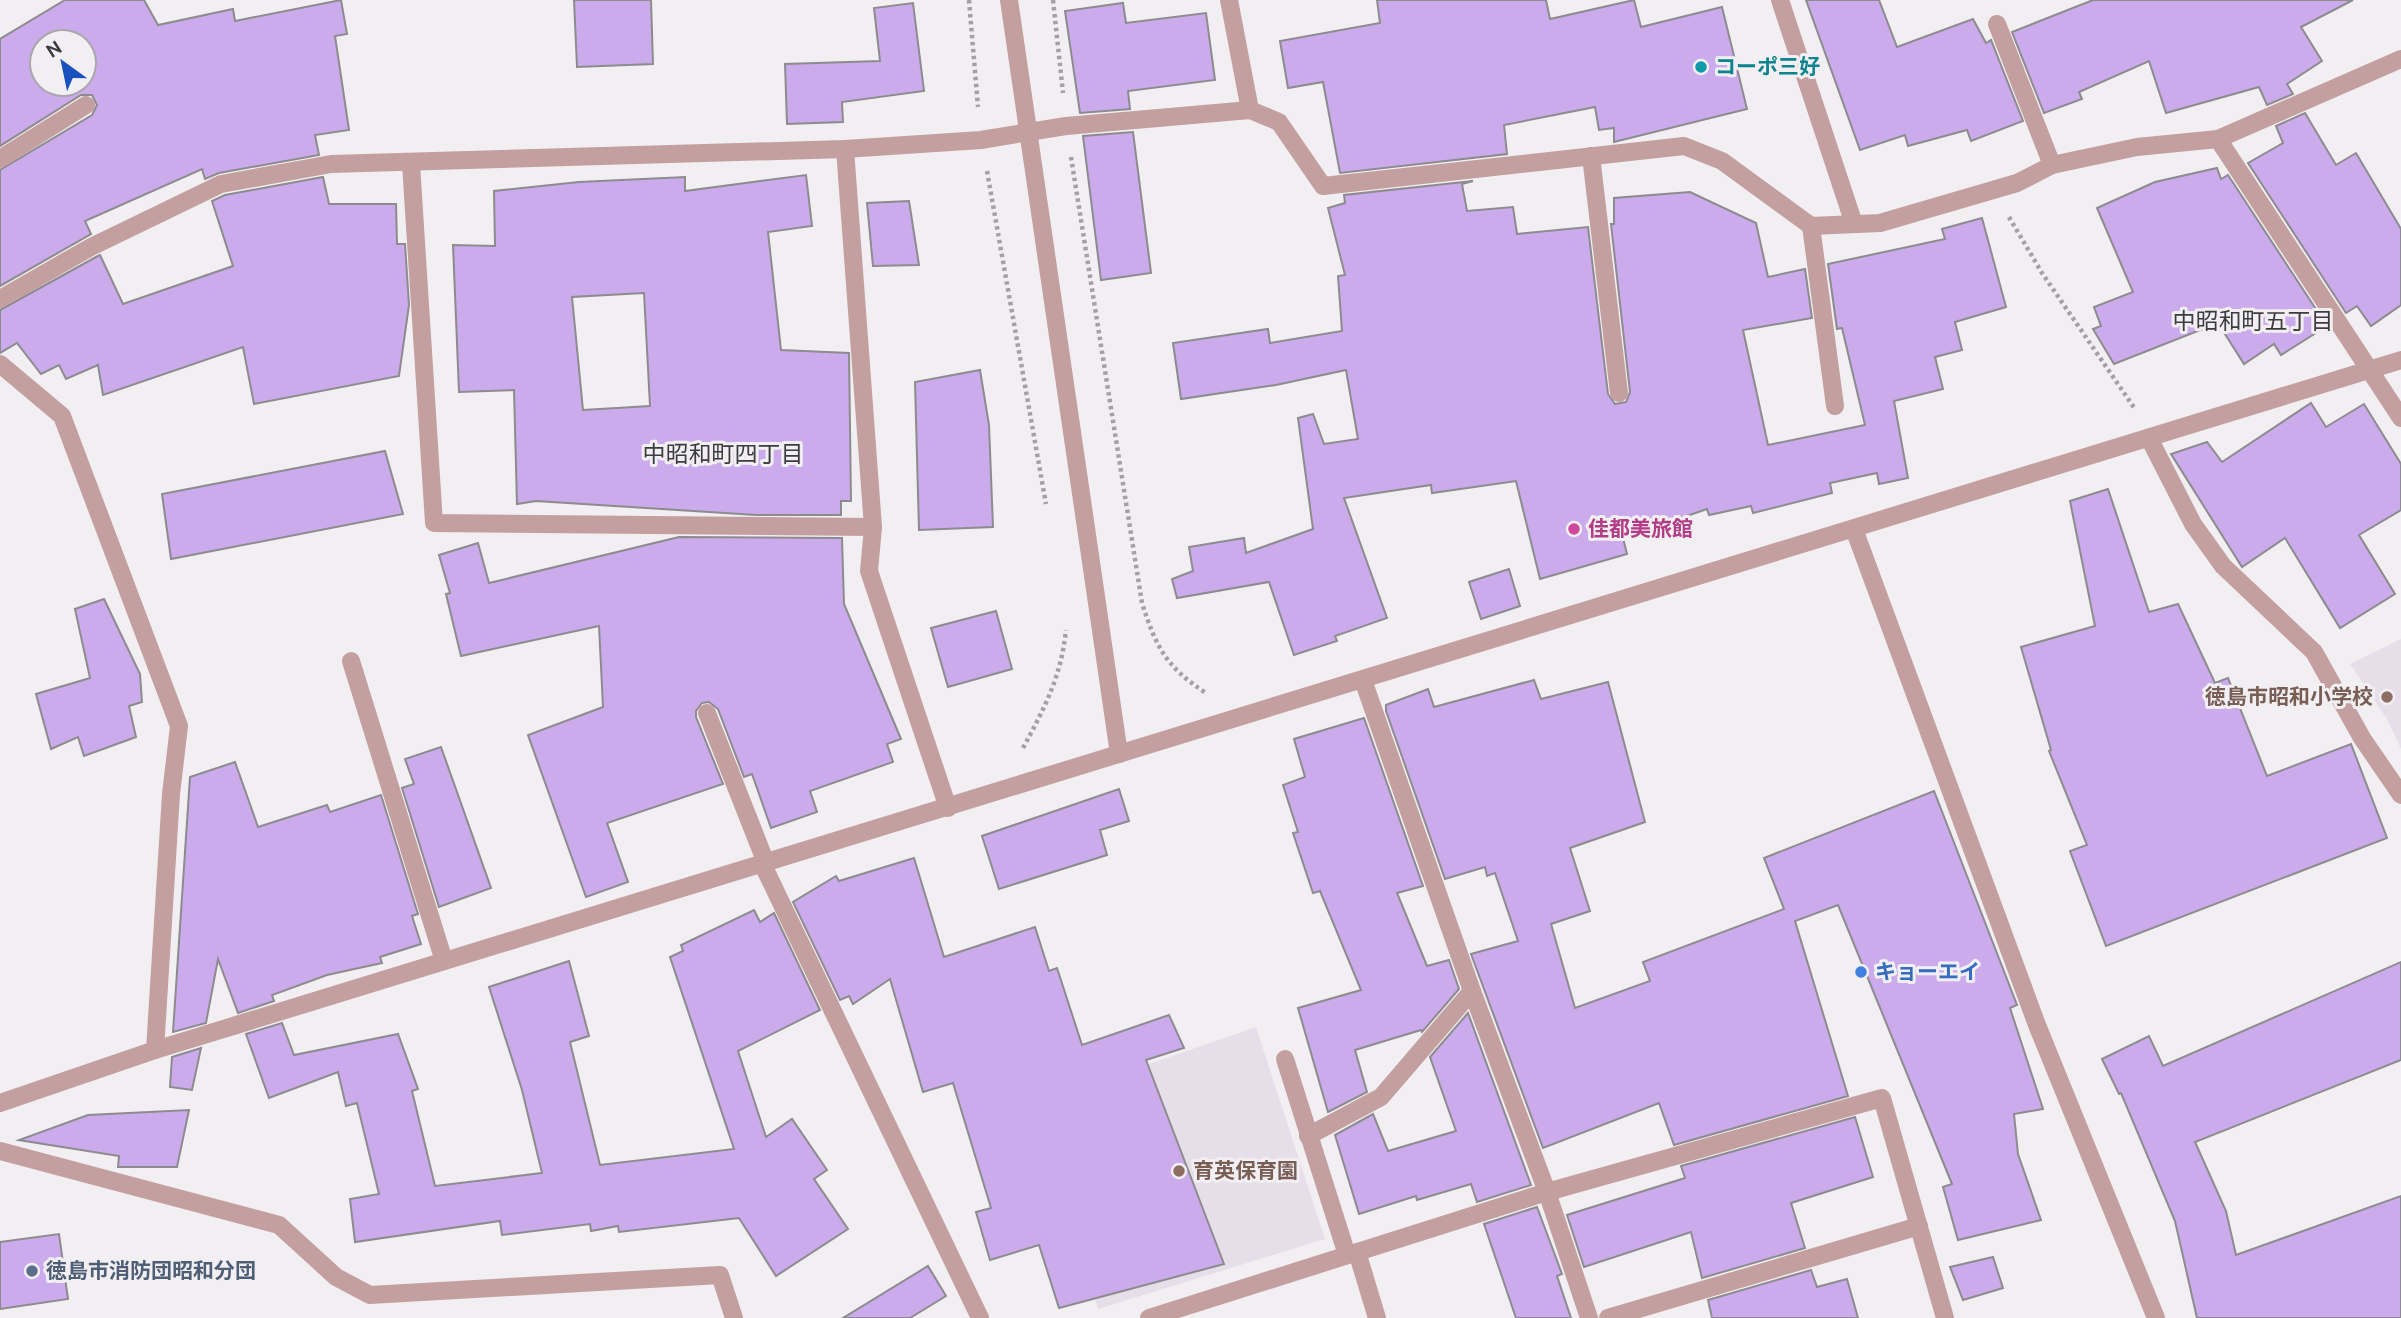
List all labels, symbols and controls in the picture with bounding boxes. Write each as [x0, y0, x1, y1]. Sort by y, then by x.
north arrow [28, 28, 98, 98]
text: N [42, 36, 66, 62]
place label: コーポ三好 [1715, 54, 1820, 78]
marker: コーポ三好 [1693, 59, 1709, 75]
district label: 中昭和町五丁目 [2173, 308, 2334, 333]
district label: 中昭和町四丁目 [643, 441, 804, 466]
place label: 佳都美旅館 [1588, 516, 1693, 540]
marker: 佳都美旅館 [1566, 521, 1582, 537]
place label: 徳島市昭和小学校 [2205, 684, 2373, 708]
marker: 徳島市昭和小学校 [2379, 689, 2395, 705]
place label: キョーエイ [1875, 959, 1980, 983]
marker: キョーエイ [1853, 964, 1869, 980]
place label: 育英保育園 [1193, 1158, 1298, 1182]
marker: 育英保育園 [1171, 1163, 1187, 1179]
place label: 徳島市消防団昭和分団 [46, 1258, 256, 1282]
marker: 徳島市消防団昭和分団 [24, 1263, 40, 1279]

